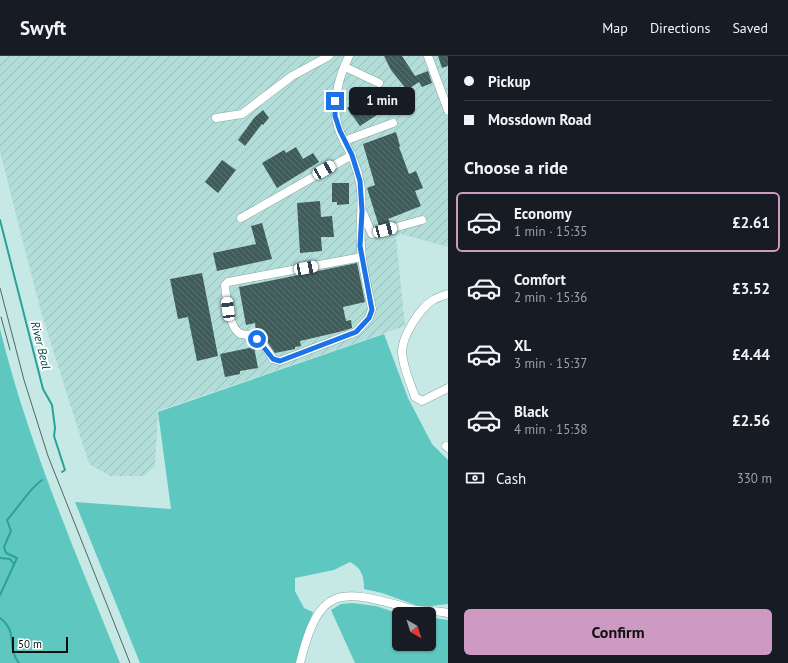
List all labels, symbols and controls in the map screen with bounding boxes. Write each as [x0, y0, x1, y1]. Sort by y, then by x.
text: Swyft [20, 16, 66, 40]
text: Map [602, 19, 628, 37]
text: Directions [650, 19, 710, 37]
text: Saved [732, 19, 768, 37]
text: Pickup [488, 72, 531, 91]
callout: 1 min [349, 87, 415, 115]
route end [326, 92, 344, 110]
text: 1 min [366, 92, 398, 109]
text: Mossdown Road [488, 110, 591, 129]
text: Choose a ride [464, 156, 568, 179]
car [311, 159, 337, 181]
icon: car [466, 204, 502, 240]
text: Economy [514, 204, 572, 223]
text: £2.61 [732, 213, 770, 232]
car [372, 221, 398, 239]
text: 1 min · 15:35 [514, 223, 587, 240]
car [293, 260, 319, 276]
icon: car [466, 270, 502, 306]
text: Comfort [514, 270, 566, 289]
text: £3.52 [732, 279, 770, 298]
text: 2 min · 15:36 [514, 289, 587, 306]
car [221, 296, 235, 322]
water label: River Beal [28, 319, 54, 371]
route start [248, 330, 266, 348]
icon: car [466, 336, 502, 372]
text: XL [514, 336, 531, 355]
text: £4.44 [732, 345, 770, 364]
text: 3 min · 15:37 [514, 355, 587, 372]
icon: car [466, 402, 502, 438]
text: Black [514, 402, 549, 421]
text: £2.56 [732, 411, 770, 430]
text: 4 min · 15:38 [514, 421, 587, 438]
icon: cash [464, 467, 486, 489]
text: Cash [496, 469, 526, 488]
text: 330 m [737, 470, 772, 487]
north arrow [392, 607, 436, 651]
map controls [392, 607, 436, 651]
button: Confirm [464, 609, 772, 655]
scale bar [12, 635, 68, 654]
text: 50 m [18, 637, 42, 651]

